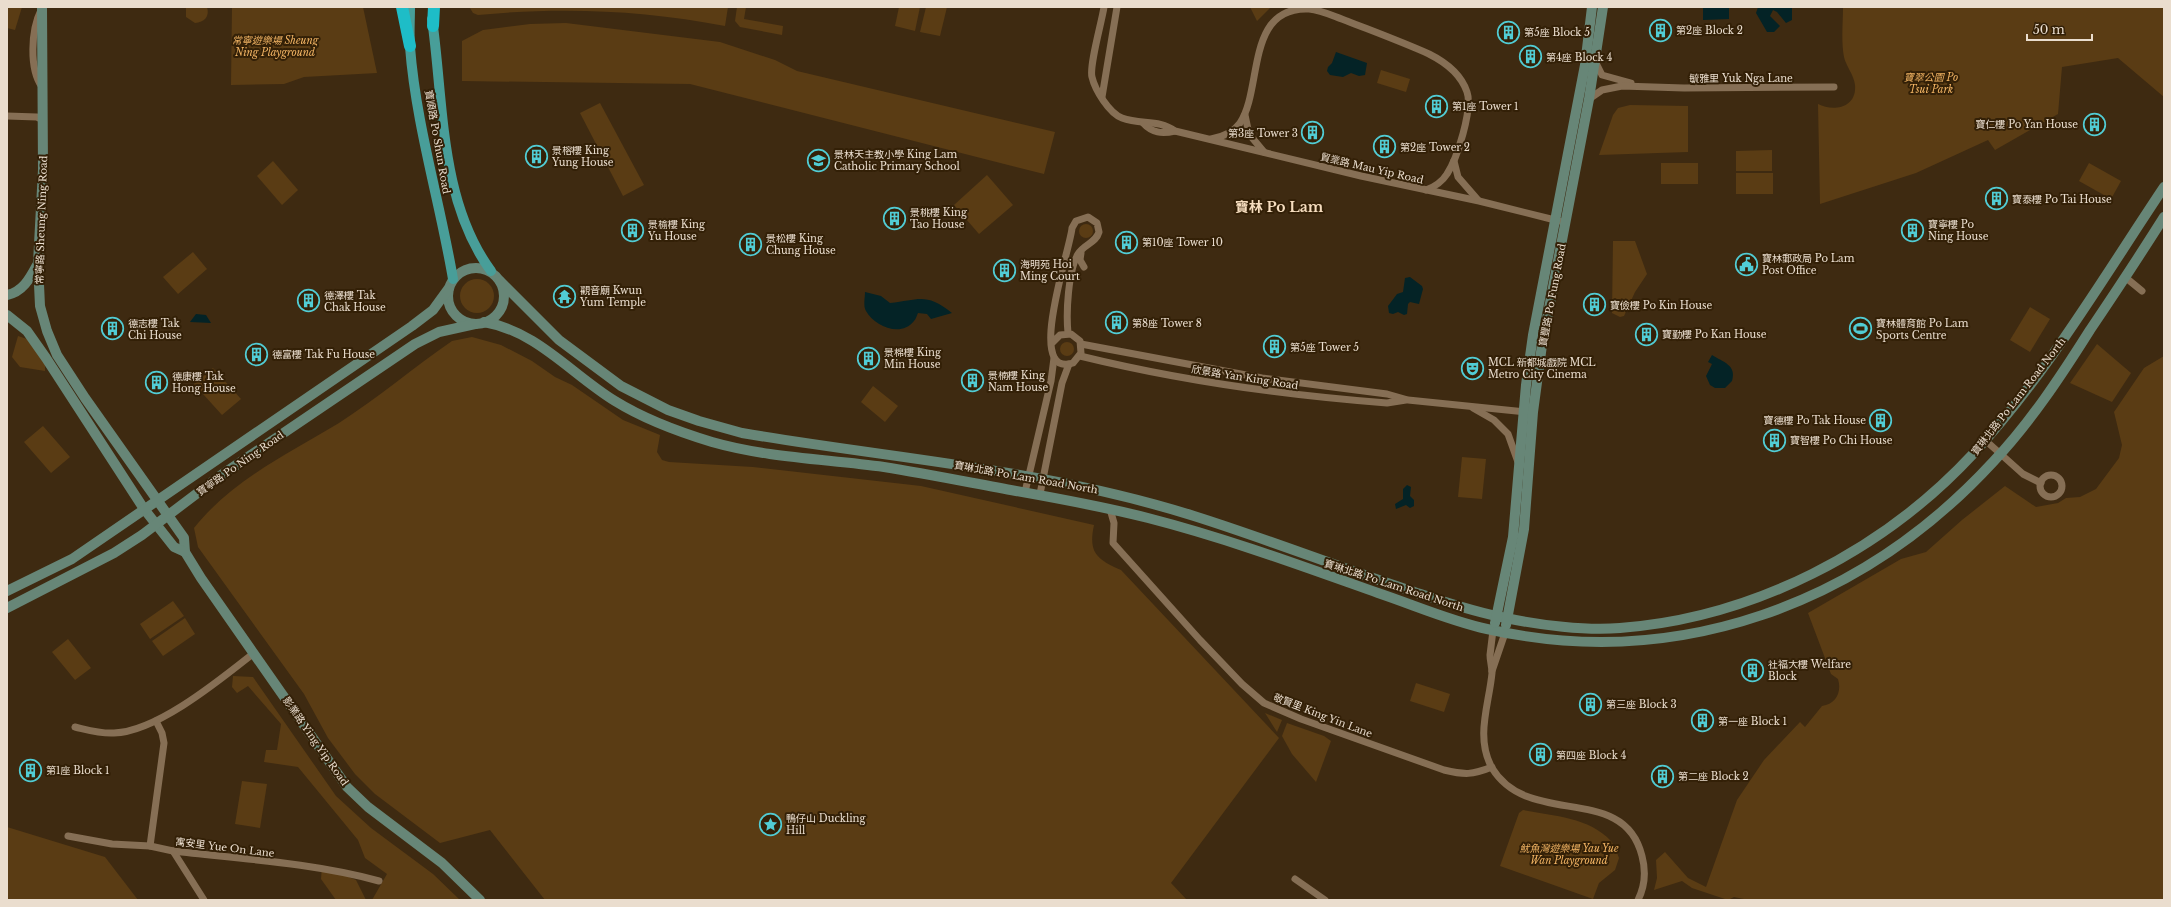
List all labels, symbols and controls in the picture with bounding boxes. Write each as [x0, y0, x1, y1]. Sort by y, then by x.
scale bar [2027, 16, 2092, 42]
building icon: 第2座 Block 2 [1647, 17, 1673, 43]
building icon: 第5座 Block 5 [1496, 19, 1522, 45]
text: 50 m [2033, 22, 2065, 37]
place label: 第2座 Block 2 [1676, 24, 1743, 37]
place label: 第5座 Block 5 [1524, 26, 1590, 39]
park label: 常寧遊樂場 Sheung Ning Playground [232, 34, 319, 59]
building icon: 第4座 Block 4 [1518, 44, 1544, 70]
place label: 第4座 Block 4 [1546, 51, 1612, 64]
park label: 寶翠公園 Po Tsui Park [1904, 71, 1958, 96]
street label: 毓雅里 Yuk Nga Lane [1689, 72, 1793, 85]
street label: 寶順路 Po Shun Road [422, 89, 453, 195]
building icon: 第1座 Tower 1 [1424, 93, 1450, 119]
place label: 第1座 Tower 1 [1452, 100, 1519, 113]
building icon: 寶仁樓 Po Yan House [2081, 111, 2107, 137]
place label: 寶仁樓 Po Yan House [1975, 118, 2078, 131]
building icon: 第3座 Tower 3 [1300, 120, 1326, 146]
place label: 第3座 Tower 3 [1228, 127, 1298, 140]
building icon: 第2座 Tower 2 [1372, 134, 1398, 160]
place label: 第2座 Tower 2 [1400, 141, 1470, 154]
building icon: 景榕樓 King Yung House [523, 143, 549, 169]
place label: 景榕樓 King Yung House [551, 144, 614, 169]
school or university icon: 景林天主教小學 King Lam Catholic Primary School [806, 147, 832, 173]
place label: 景林天主教小學 King Lam Catholic Primary School [834, 148, 960, 173]
street label: 貿業路 Mau Yip Road [1319, 150, 1425, 187]
street label: 常寧路 Sheung Ning Road [33, 155, 50, 285]
building icon: 寶泰樓 Po Tai House [1983, 186, 2009, 212]
place label: 寶泰樓 Po Tai House [2012, 193, 2112, 206]
district label: 寶林 Po Lam [1235, 198, 1324, 216]
building icon: 景桃樓 King Tao House [881, 205, 907, 231]
place label: 景桃樓 King Tao House [910, 206, 968, 231]
building icon: 景榆樓 King Yu House [620, 217, 646, 243]
building icon: 寶寧樓 Po Ning House [1899, 217, 1925, 243]
place label: 景榆樓 King Yu House [647, 218, 706, 243]
place label: 寶寧樓 Po Ning House [1928, 218, 1989, 243]
building icon: 第10座 Tower 10 [1114, 229, 1140, 255]
building icon: 景松樓 King Chung House [737, 231, 763, 257]
place label: 景松樓 King Chung House [766, 232, 836, 257]
place label: 第10座 Tower 10 [1142, 236, 1223, 249]
street label: 寶豐路 Po Fung Road [1536, 242, 1569, 348]
public building icon: 寶林郵政局 Po Lam Post Office [1733, 251, 1759, 277]
place label: 寶林郵政局 Po Lam Post Office [1762, 252, 1855, 277]
building icon: 海明苑 Hoi Ming Court [992, 257, 1018, 283]
place label: 海明苑 Hoi Ming Court [1020, 258, 1080, 283]
temple icon: 觀音廟 Kwun Yum Temple [552, 283, 578, 309]
place label: 觀音廟 Kwun Yum Temple [579, 284, 646, 309]
building icon: 德澤樓 Tak Chak House [296, 288, 322, 314]
place label: 德澤樓 Tak Chak House [324, 289, 386, 314]
building icon: 寶儉樓 Po Kin House [1582, 292, 1608, 318]
place label: 寶儉樓 Po Kin House [1610, 299, 1713, 312]
building icon: 第8座 Tower 8 [1104, 310, 1130, 336]
building icon: 德志樓 Tak Chi House [99, 316, 125, 342]
sports icon: 寶林體育館 Po Lam Sports Centre [1847, 316, 1873, 342]
place label: 德志樓 Tak Chi House [128, 317, 182, 342]
place label: 第8座 Tower 8 [1132, 317, 1202, 330]
place label: 寶林體育館 Po Lam Sports Centre [1876, 317, 1969, 342]
building icon: 寶勤樓 Po Kan House [1634, 321, 1660, 347]
place label: 寶勤樓 Po Kan House [1662, 328, 1767, 341]
building icon: 第5座 Tower 5 [1262, 334, 1288, 360]
street label: 寶琳北路 Po Lam Road North [1969, 335, 2068, 458]
building icon: 德富樓 Tak Fu House [243, 341, 269, 367]
place label: 第5座 Tower 5 [1290, 341, 1359, 354]
building icon: 景棉樓 King Min House [855, 345, 881, 371]
place label: 景棉樓 King Min House [884, 346, 942, 371]
place label: 德富樓 Tak Fu House [272, 348, 375, 361]
theatre icon: MCL 新都城戲院 MCL Metro City Cinema [1460, 355, 1486, 381]
place label: MCL 新都城戲院 MCL Metro City Cinema [1488, 356, 1596, 381]
street label: 欣景路 Yan King Road [1191, 363, 1300, 392]
building icon: 景楠樓 King Nam House [960, 368, 986, 394]
building icon: 德康樓 Tak Hong House [144, 369, 170, 395]
place label: 景楠樓 King Nam House [988, 369, 1049, 394]
place label: 德康樓 Tak Hong House [172, 370, 236, 395]
building icon: 寶德樓 Po Tak House [1868, 407, 1894, 433]
place label: 寶德樓 Po Tak House [1764, 414, 1866, 427]
building icon: 寶智樓 Po Chi House [1761, 427, 1787, 453]
street label: 寶寧路 Po Ning Road [194, 428, 287, 498]
place label: 寶智樓 Po Chi House [1790, 434, 1893, 447]
street label: 寶琳北路 Po Lam Road North [953, 458, 1099, 497]
street label: 寶琳北路 Po Lam Road North [1323, 557, 1465, 614]
building icon: 社福大樓 Welfare Block [1740, 657, 1766, 683]
place label: 社福大樓 Welfare Block [1768, 658, 1851, 683]
street label: 敬賢里 King Yin Lane [1271, 691, 1374, 740]
building icon: 第三座 Block 3 [1577, 691, 1603, 717]
street label: 影業路 Ying Yip Road [280, 694, 351, 789]
place label: 第三座 Block 3 [1606, 698, 1677, 711]
building icon: 第一座 Block 1 [1689, 708, 1715, 734]
place label: 第一座 Block 1 [1718, 715, 1787, 728]
building icon: 第四座 Block 4 [1527, 742, 1553, 768]
place label: 第四座 Block 4 [1556, 749, 1627, 762]
building icon: 第1座 Block 1 [18, 757, 44, 783]
building icon: 第二座 Block 2 [1649, 763, 1675, 789]
place label: 第1座 Block 1 [46, 764, 110, 777]
place label: 第二座 Block 2 [1678, 770, 1749, 783]
place icon: 鴨仔山 Duckling Hill [758, 811, 784, 837]
place label: 鴨仔山 Duckling Hill [786, 812, 866, 837]
street label: 寓安里 Yue On Lane [175, 835, 275, 860]
park label: 魷魚灣遊樂場 Yau Yue Wan Playground [1520, 842, 1619, 867]

